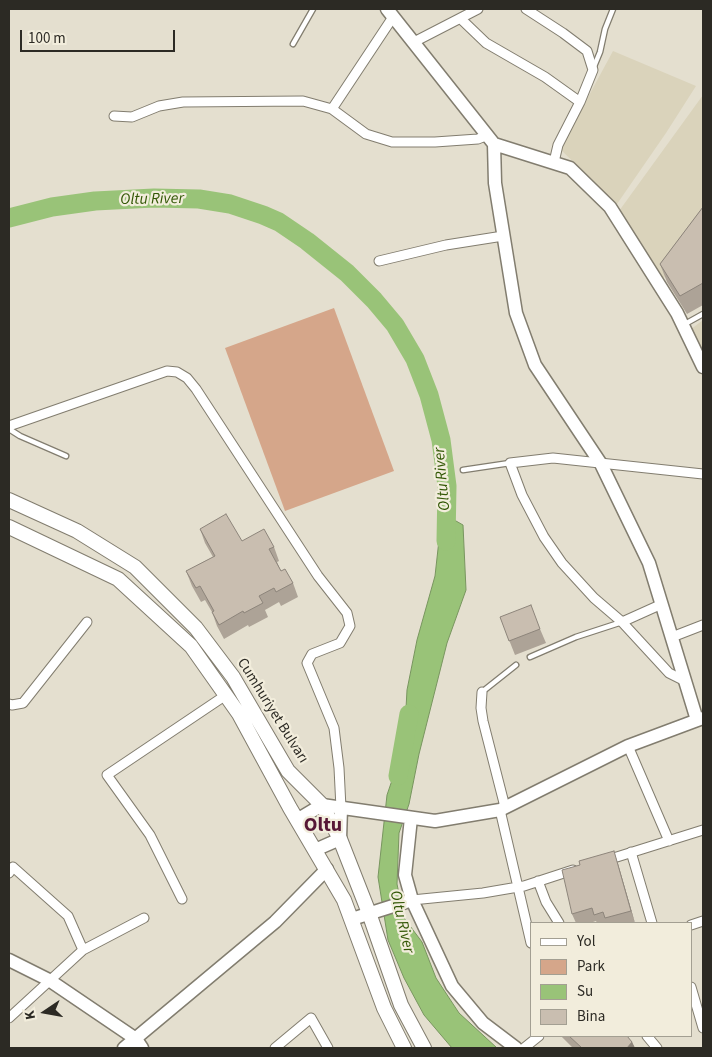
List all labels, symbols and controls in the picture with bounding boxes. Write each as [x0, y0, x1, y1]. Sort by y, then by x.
scale bar [22, 20, 178, 52]
text: 100 m [28, 28, 66, 49]
water label: Oltu River [120, 190, 184, 210]
water label: Oltu River [431, 446, 455, 512]
street label: Cumhuriyet Bulvarı [232, 655, 312, 767]
district label: Oltu [304, 815, 342, 839]
water label: Oltu River [384, 889, 418, 955]
legend [530, 922, 692, 1037]
text: Yol [577, 931, 595, 952]
text: Park [577, 956, 605, 977]
text: Su [577, 981, 593, 1002]
north arrow [20, 987, 70, 1037]
text: Bina [577, 1006, 605, 1027]
text: K [20, 1009, 41, 1021]

